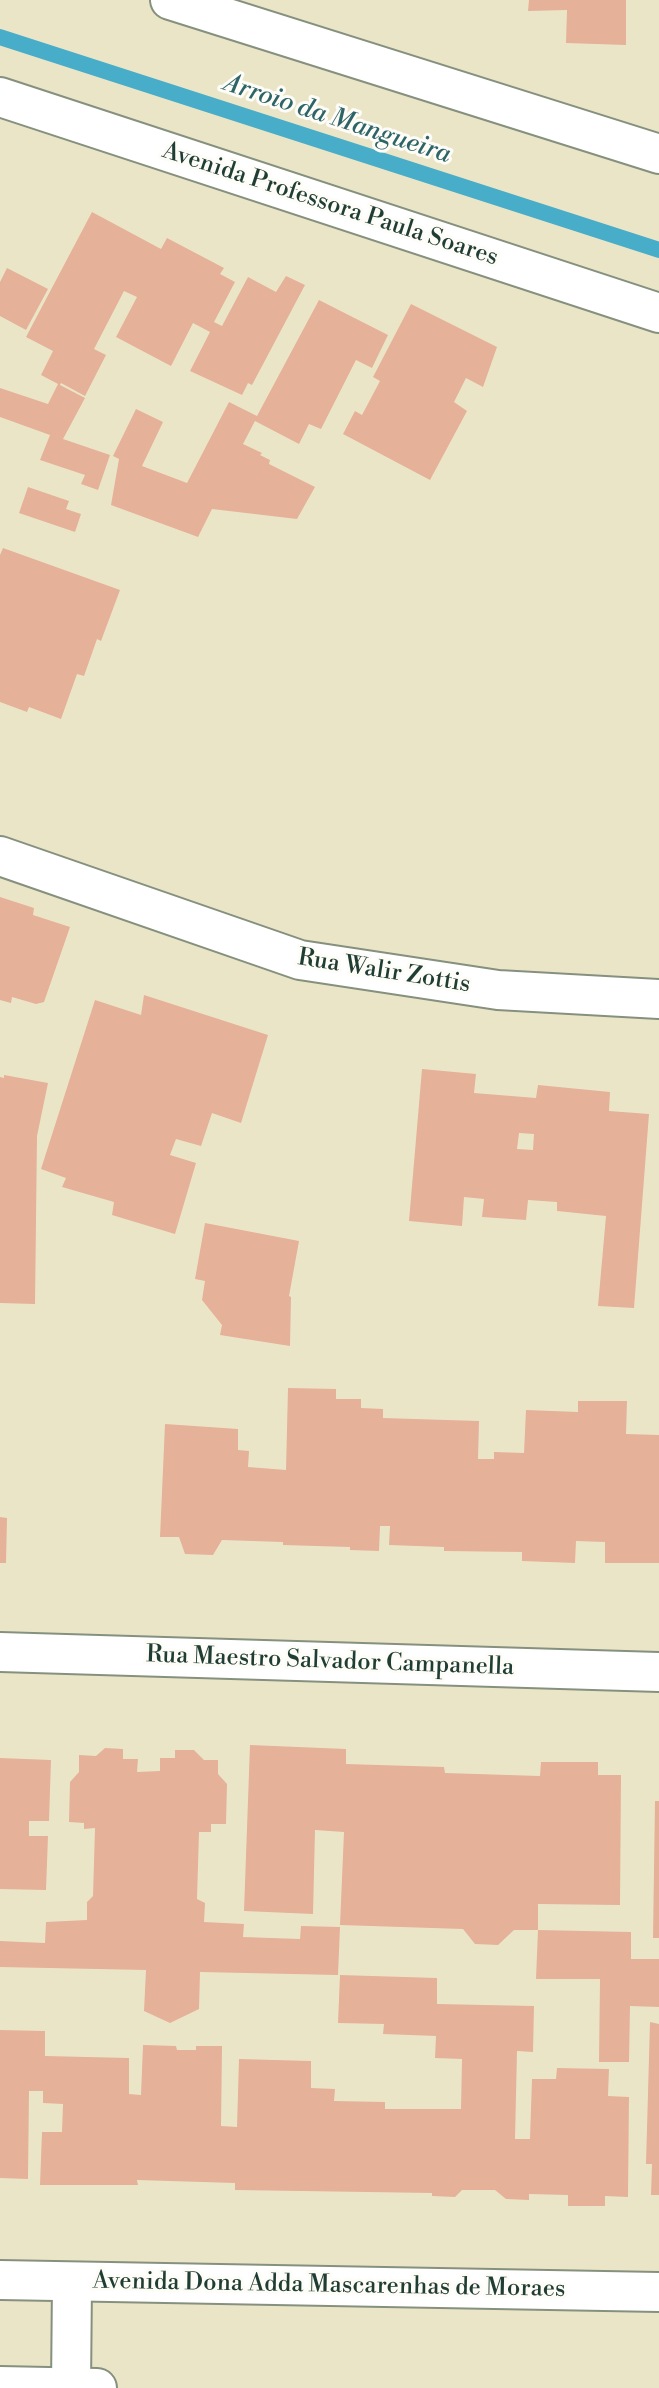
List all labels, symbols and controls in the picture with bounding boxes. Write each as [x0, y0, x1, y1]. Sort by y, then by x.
water label: Arroio da Mangueira [220, 69, 454, 171]
street label: Avenida Professora Paula Soares [159, 137, 501, 273]
street label: Rua Walir Zottis [296, 944, 472, 1000]
street label: Rua Maestro Salvador Campanella [145, 1641, 515, 1683]
street label: Avenida Dona Adda Mascarenhas de Moraes [92, 2267, 566, 2305]

